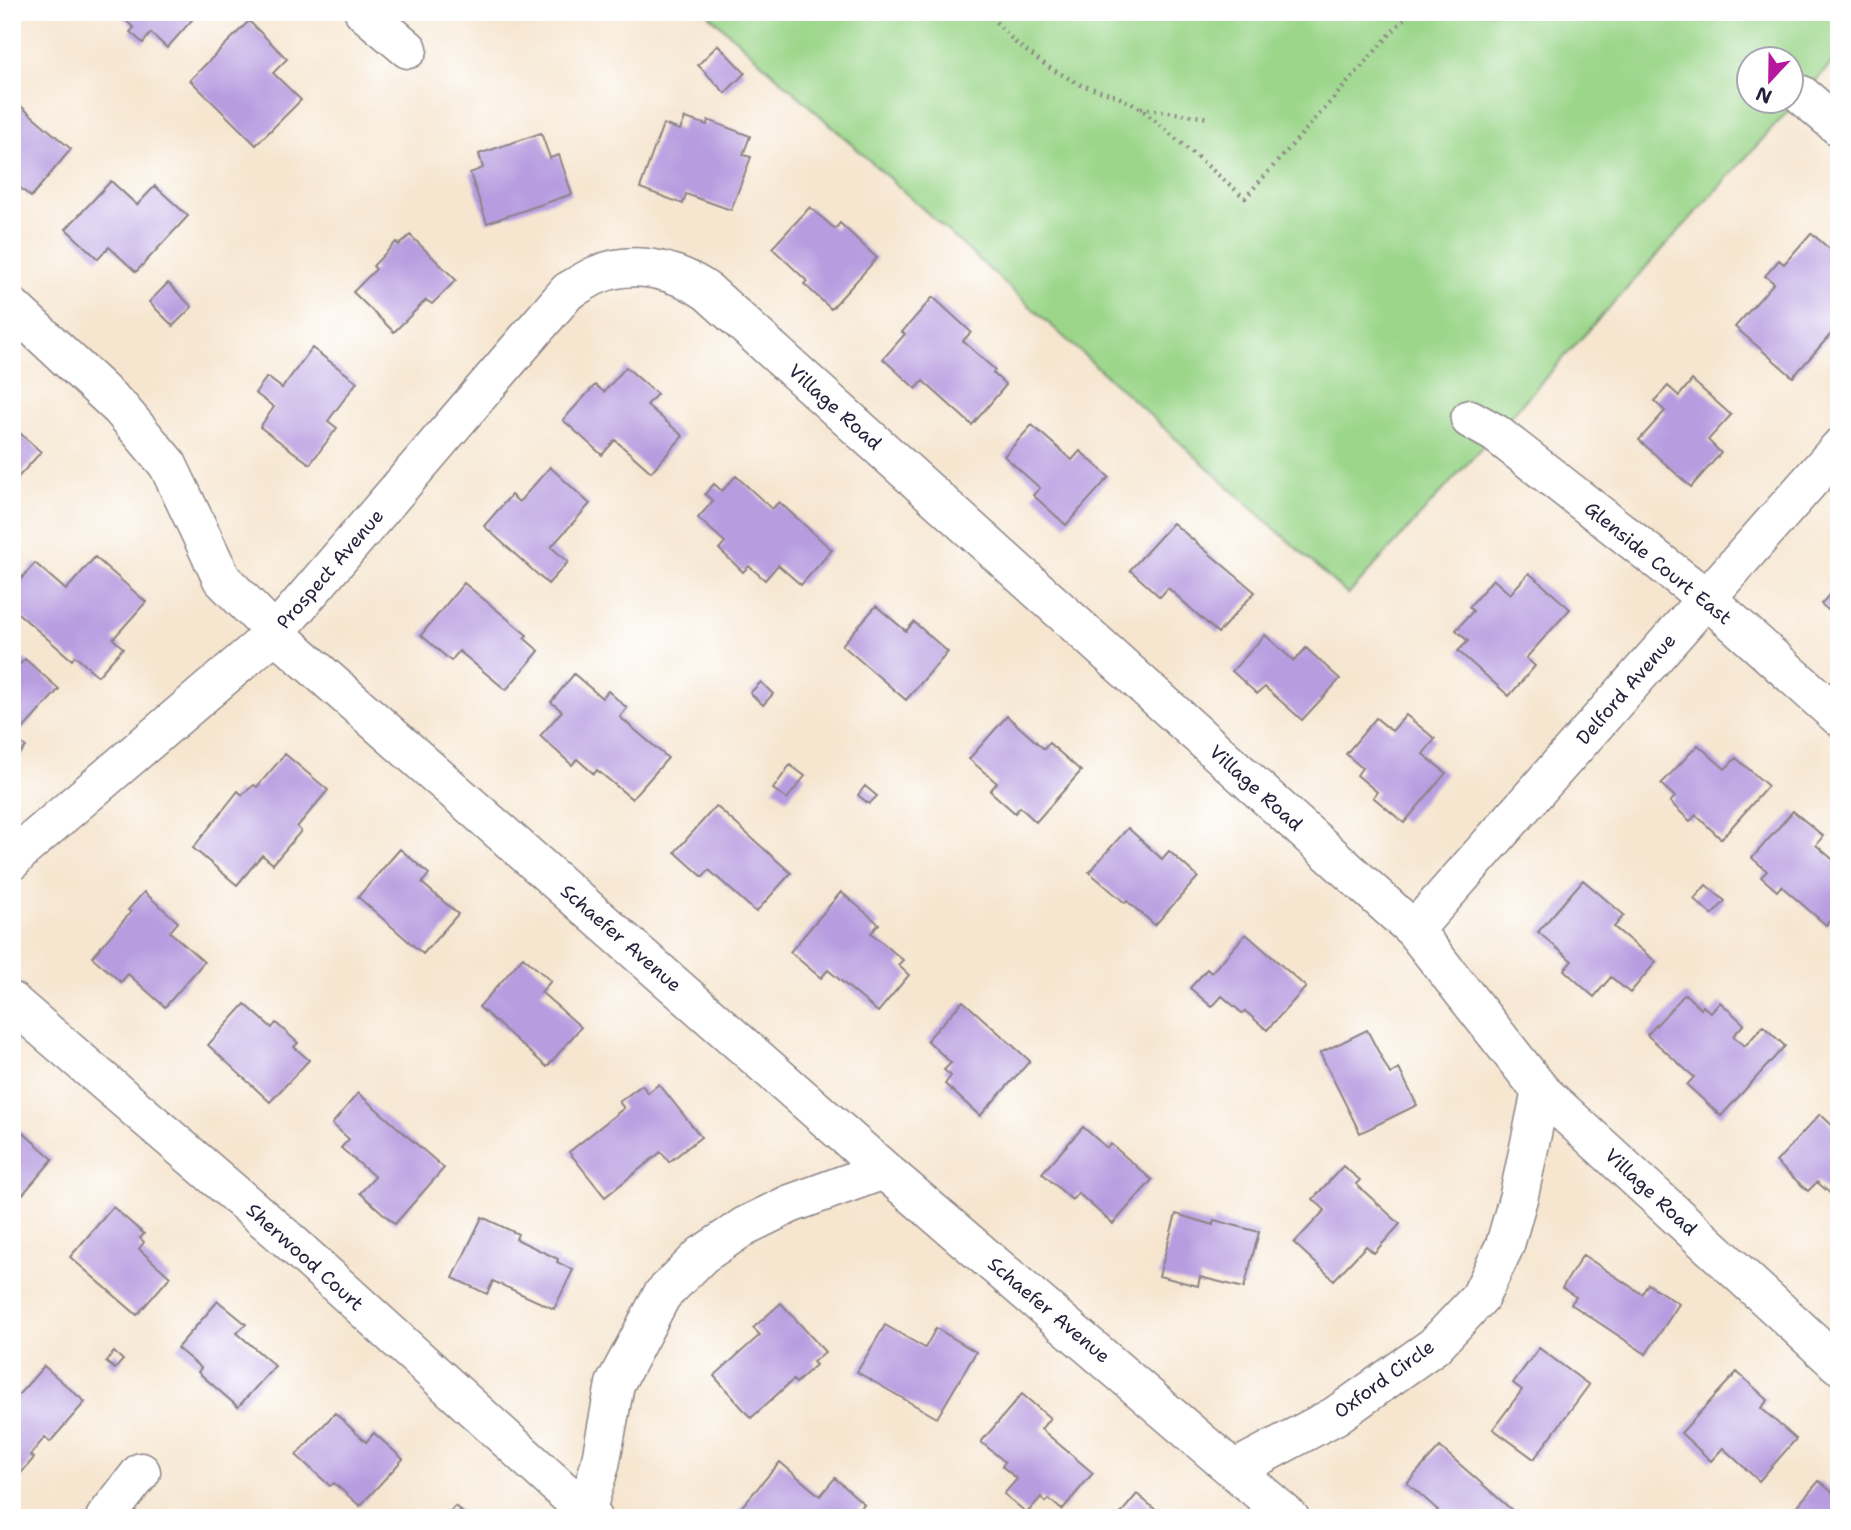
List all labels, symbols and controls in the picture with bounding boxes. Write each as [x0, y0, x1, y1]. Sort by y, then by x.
north arrow [1736, 46, 1806, 116]
text: N [1752, 81, 1775, 110]
street label: Village Road [783, 358, 887, 456]
street label: Glenside Court East [1579, 496, 1737, 630]
street label: Prospect Avenue [271, 504, 389, 634]
street label: Delford Avenue [1571, 628, 1681, 750]
street label: Village Road [1204, 739, 1308, 837]
street label: Schaefer Avenue [555, 879, 687, 997]
street label: Village Road [1600, 1143, 1702, 1241]
street label: Sherwood Court [241, 1198, 369, 1316]
street label: Schaefer Avenue [983, 1251, 1115, 1369]
street label: Oxford Circle [1329, 1334, 1439, 1424]

